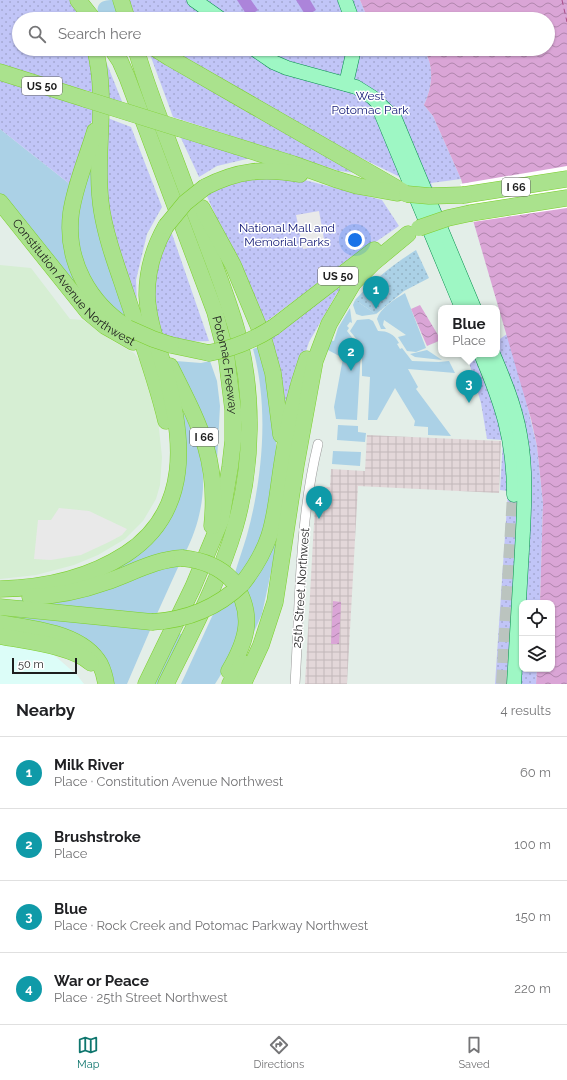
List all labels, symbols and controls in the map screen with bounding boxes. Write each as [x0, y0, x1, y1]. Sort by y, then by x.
search box [12, 12, 555, 56]
icon: search [26, 23, 48, 45]
text: Search here [58, 25, 141, 43]
road number: US 50 [22, 77, 62, 95]
park label: West Potomac Park [331, 89, 409, 117]
road number: I 66 [502, 178, 530, 196]
street label: Constitution Avenue Northwest [9, 216, 137, 349]
park label: National Mall and Memorial Parks [239, 221, 335, 249]
your location [345, 230, 365, 250]
road number: US 50 [318, 267, 358, 285]
pin: 1 [363, 276, 389, 309]
popup [438, 305, 500, 357]
street label: Potomac Freeway [209, 314, 240, 415]
text: Blue [452, 315, 486, 333]
text: Place [452, 333, 486, 348]
pin: 2 [338, 338, 364, 371]
pin: 3 [456, 370, 482, 403]
road number: I 66 [190, 428, 218, 446]
pin: 4 [306, 486, 332, 519]
street label: 25th Street Northwest [290, 527, 312, 649]
map controls [519, 600, 555, 672]
button: locate [519, 600, 555, 636]
button: layers [519, 636, 555, 672]
scale bar [12, 656, 77, 675]
text: 50 m [18, 658, 44, 671]
text: Nearby [16, 700, 75, 720]
text: 4 results [500, 703, 551, 718]
text: Milk River [54, 756, 124, 774]
text: 1 [26, 765, 32, 780]
text: 60 m [520, 765, 551, 780]
text: Place · Constitution Avenue Northwest [54, 774, 283, 789]
text: Brushstroke [54, 828, 141, 846]
text: 2 [25, 837, 33, 852]
text: 100 m [514, 837, 551, 852]
text: Place [54, 846, 87, 861]
text: Blue [54, 900, 87, 918]
text: 3 [25, 909, 33, 924]
text: 150 m [515, 909, 551, 924]
text: Place · Rock Creek and Potomac Parkway Northwest [54, 918, 368, 933]
text: War or Peace [54, 972, 149, 990]
text: 4 [25, 981, 33, 996]
text: 220 m [514, 981, 551, 996]
text: Place · 25th Street Northwest [54, 990, 228, 1005]
tab: Map [77, 1034, 99, 1071]
tab: Directions [254, 1034, 304, 1071]
tab: Saved [458, 1034, 490, 1071]

